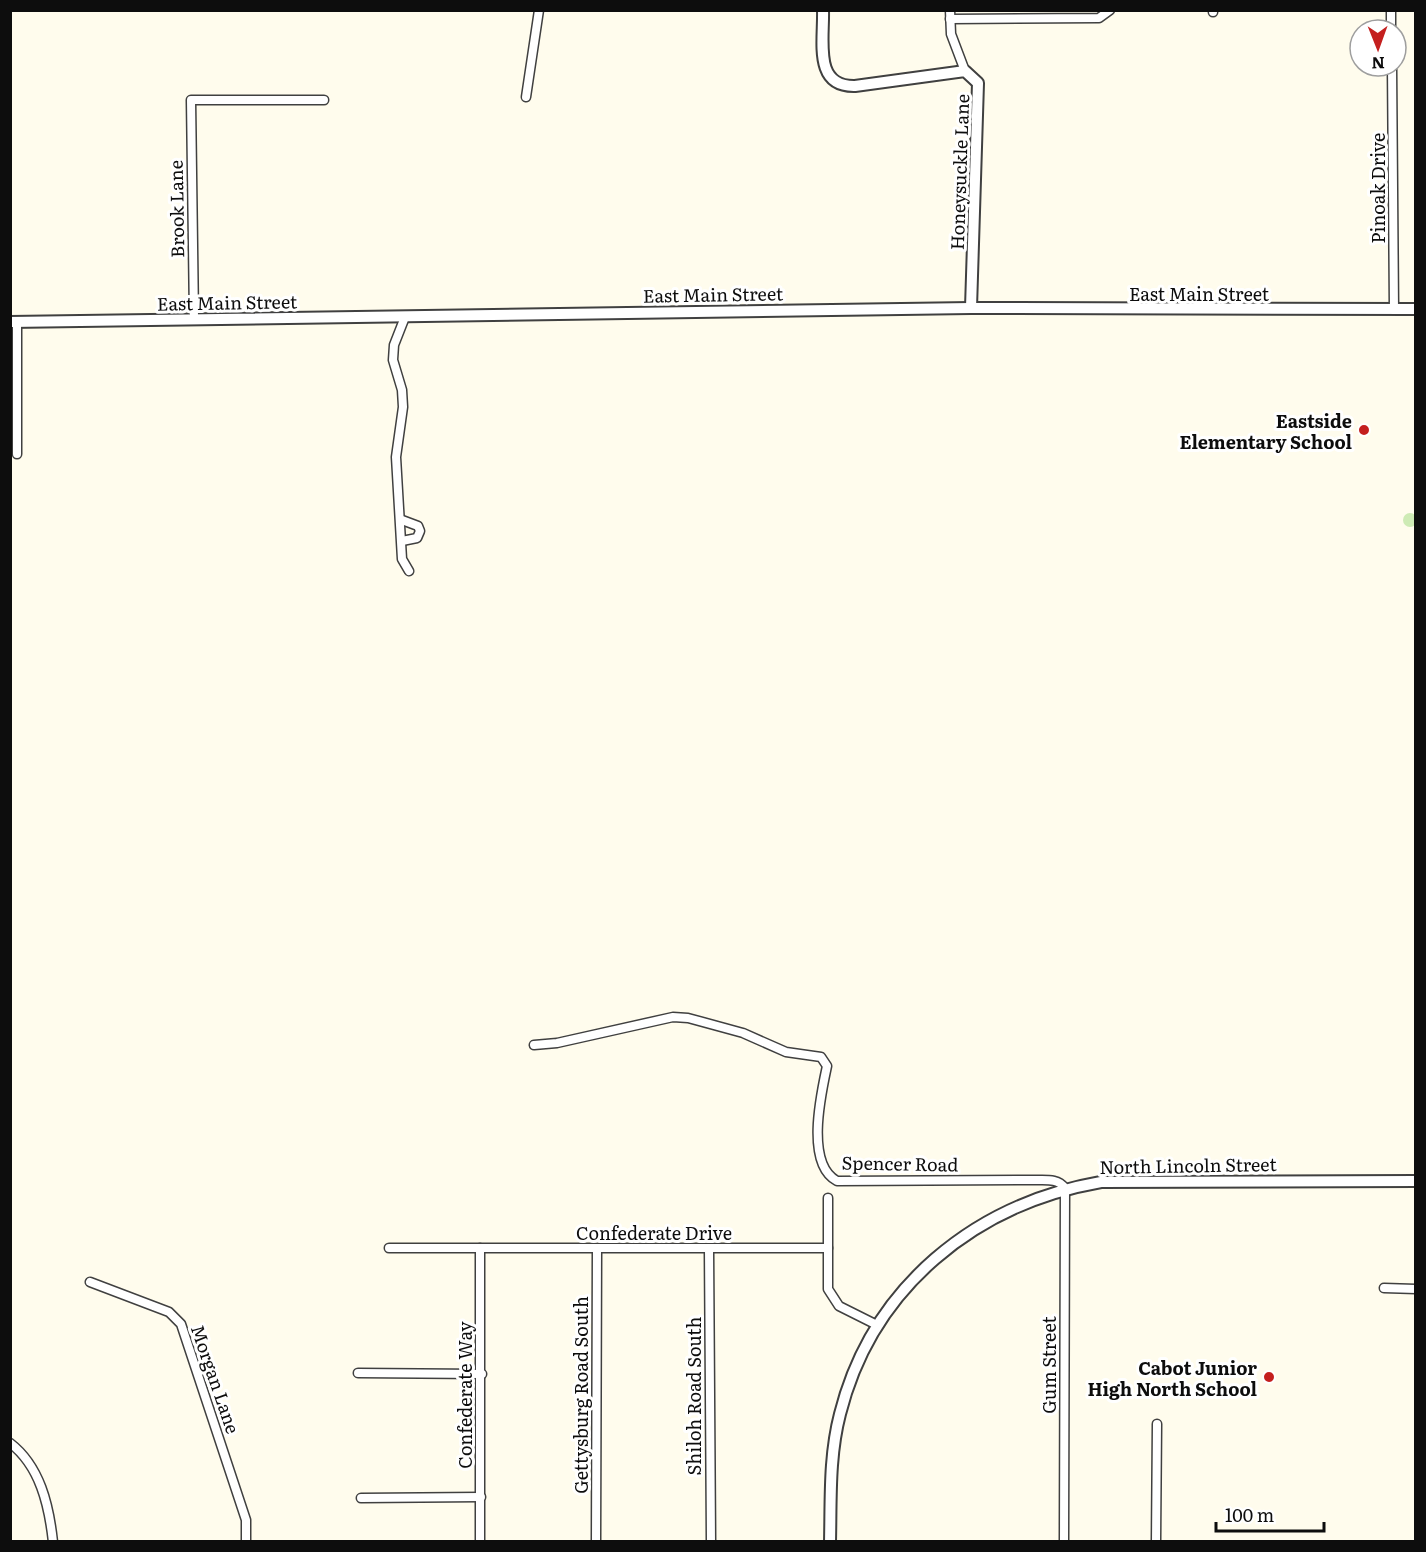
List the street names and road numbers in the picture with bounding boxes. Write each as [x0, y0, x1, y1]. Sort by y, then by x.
street label: Honeysuckle Lane [943, 93, 975, 251]
street label: Pinoak Drive [1364, 133, 1391, 243]
street label: Brook Lane [162, 160, 190, 258]
street label: East Main Street [643, 279, 784, 309]
street label: East Main Street [1129, 280, 1270, 307]
street label: East Main Street [157, 287, 298, 317]
street label: Spencer Road [841, 1148, 959, 1178]
street label: North Lincoln Street [1099, 1150, 1278, 1180]
street label: Confederate Drive [576, 1219, 732, 1246]
street label: Gettysburg Road South [567, 1296, 594, 1494]
street label: Shiloh Road South [680, 1316, 707, 1475]
street label: Gum Street [1035, 1316, 1062, 1414]
street label: Morgan Lane [185, 1321, 247, 1437]
street label: Confederate Way [451, 1321, 478, 1469]

